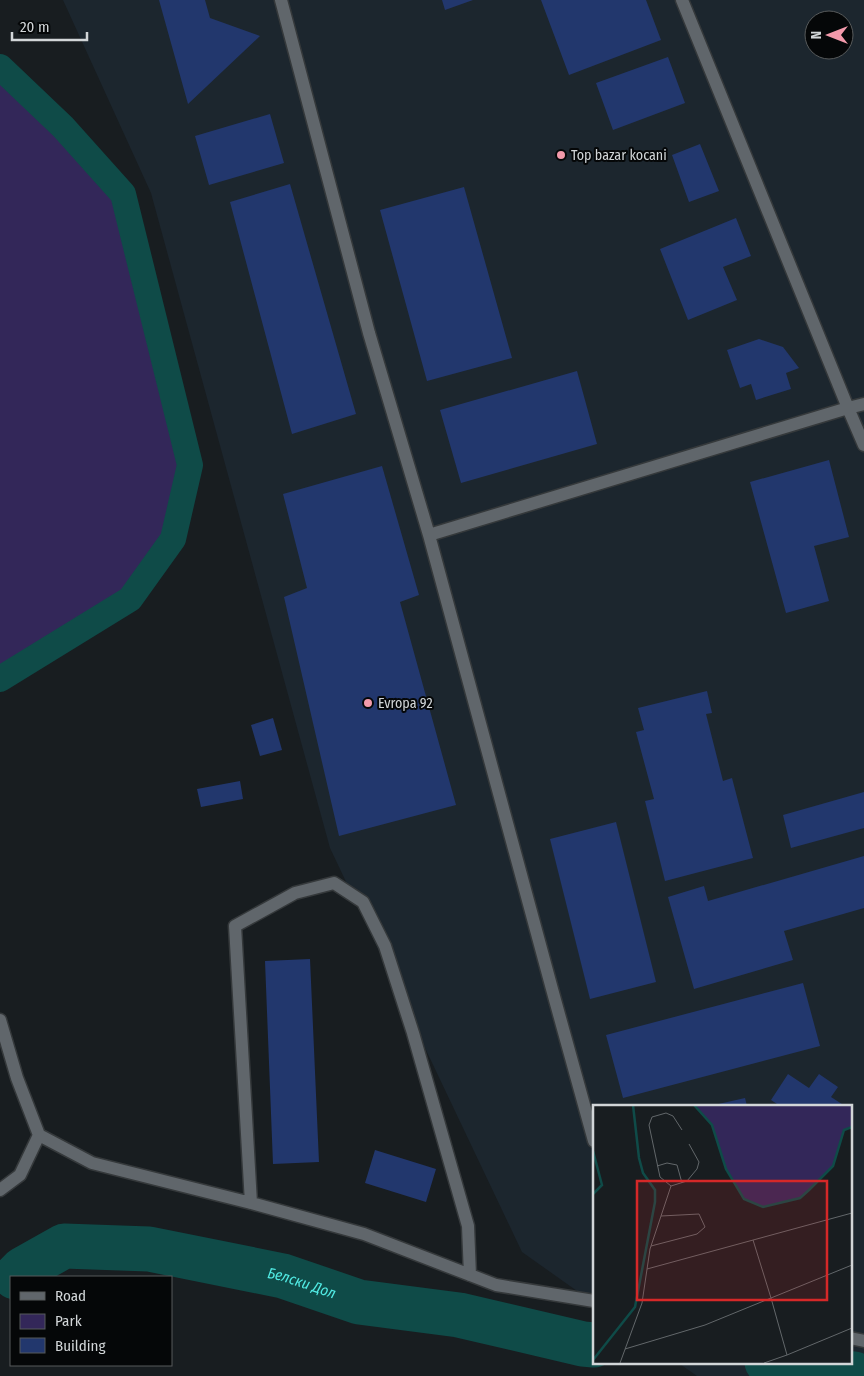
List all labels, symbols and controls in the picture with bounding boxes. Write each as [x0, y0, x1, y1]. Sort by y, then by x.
scale bar [12, 10, 88, 42]
north arrow [804, 10, 854, 60]
text: 20 m [20, 18, 50, 36]
text: N [808, 31, 825, 39]
place label: Top bazar kocani [571, 147, 667, 164]
marker: Top bazar kocani [555, 149, 567, 161]
place label: Evropa 92 [378, 695, 433, 712]
marker: Evropa 92 [362, 697, 374, 709]
inset map [593, 1105, 852, 1364]
water label: Белски Дол [266, 1264, 339, 1303]
legend [10, 1276, 172, 1366]
text: Road [55, 1287, 86, 1305]
text: Park [55, 1312, 82, 1330]
text: Building [55, 1337, 106, 1355]

